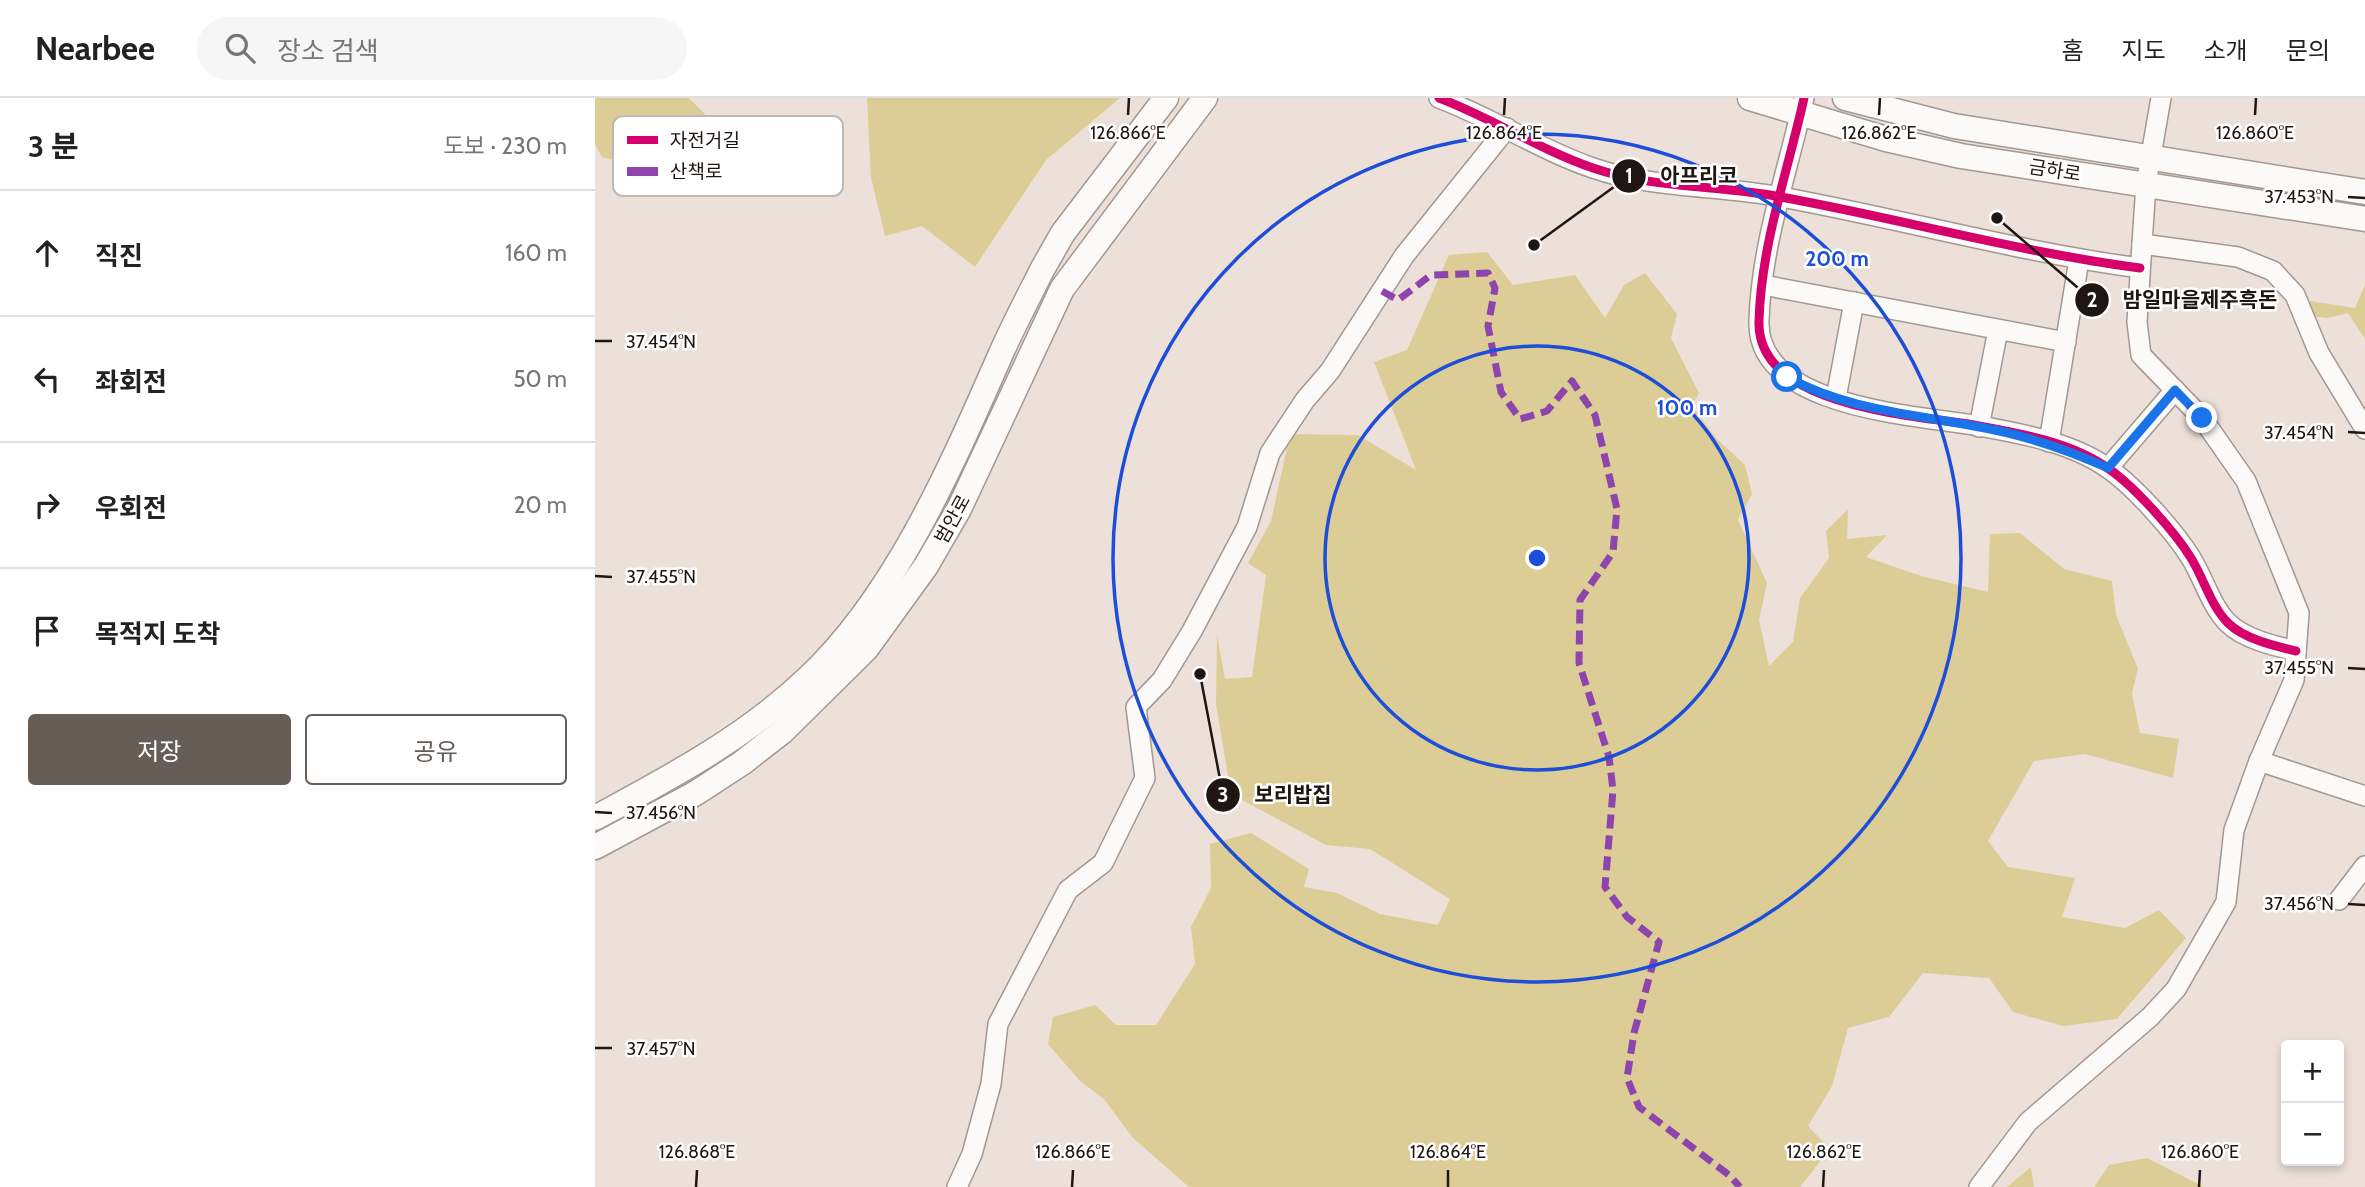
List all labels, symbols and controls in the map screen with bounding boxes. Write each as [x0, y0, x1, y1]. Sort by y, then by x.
search box [197, 17, 687, 80]
text: Nearbee [35, 28, 155, 68]
icon: search [221, 29, 259, 67]
text: 장소 검색 [277, 35, 379, 67]
text: 홈 [2061, 36, 2083, 65]
text: 지도 [2121, 36, 2166, 65]
text: 소개 [2204, 36, 2248, 65]
text: 문의 [2286, 36, 2330, 65]
legend [613, 116, 843, 196]
text: 126.866°E [1090, 122, 1166, 144]
text: 126.864°E [1466, 122, 1542, 144]
text: 126.862°E [1841, 122, 1917, 144]
text: 126.860°E [2216, 122, 2294, 144]
text: 3 분 [28, 128, 79, 165]
text: 자전거길 [670, 129, 740, 152]
text: 도보 · 230 m [443, 132, 567, 160]
callout: 아프리코 [1611, 155, 1752, 197]
street label: 금하로 [2027, 155, 2083, 186]
text: 산책로 [670, 160, 722, 183]
text: 1 [1625, 163, 1633, 188]
text: 아프리코 [1660, 163, 1738, 188]
text: 37.453°N [2264, 186, 2334, 208]
icon: ahead [28, 234, 66, 272]
text: 160 m [505, 239, 567, 267]
text: 직진 [95, 240, 143, 272]
text: 200 m [1805, 246, 1869, 271]
callout: 밤일마을제주흑돈 [2074, 279, 2292, 321]
text: 2 [2086, 287, 2098, 312]
text: 밤일마을제주흑돈 [2123, 287, 2277, 312]
text: 37.454°N [626, 331, 696, 353]
icon: left [28, 360, 66, 398]
route start [1771, 361, 1802, 392]
text: 50 m [513, 365, 567, 393]
text: 좌회전 [95, 366, 167, 398]
text: 100 m [1657, 395, 1717, 420]
route end [2186, 402, 2217, 433]
text: 37.454°N [2264, 422, 2334, 444]
icon: right [28, 486, 66, 524]
text: 20 m [514, 491, 567, 519]
street label: 범안로 [930, 491, 975, 548]
text: 우회전 [95, 492, 167, 524]
centre of rings [1525, 546, 1549, 570]
text: 37.455°N [626, 566, 696, 588]
icon: arrive [28, 612, 66, 650]
text: 목적지 도착 [95, 618, 220, 650]
text: 37.455°N [2264, 657, 2334, 679]
button: 저장 [28, 714, 291, 785]
button: 공유 [305, 714, 567, 785]
callout: 보리밥집 [1206, 774, 1346, 816]
text: 3 [1217, 782, 1229, 807]
text: 보리밥집 [1254, 782, 1332, 807]
text: 37.456°N [626, 802, 696, 824]
text: 37.456°N [2264, 893, 2334, 915]
text: 37.457°N [627, 1038, 695, 1060]
map controls [2281, 1040, 2344, 1166]
button: + [2281, 1040, 2344, 1103]
button: − [2281, 1103, 2344, 1166]
text: 126.868°E [659, 1141, 735, 1163]
text: 126.866°E [1035, 1141, 1111, 1163]
text: 126.864°E [1410, 1141, 1486, 1163]
text: 126.862°E [1786, 1141, 1862, 1163]
text: 126.860°E [2161, 1141, 2239, 1163]

